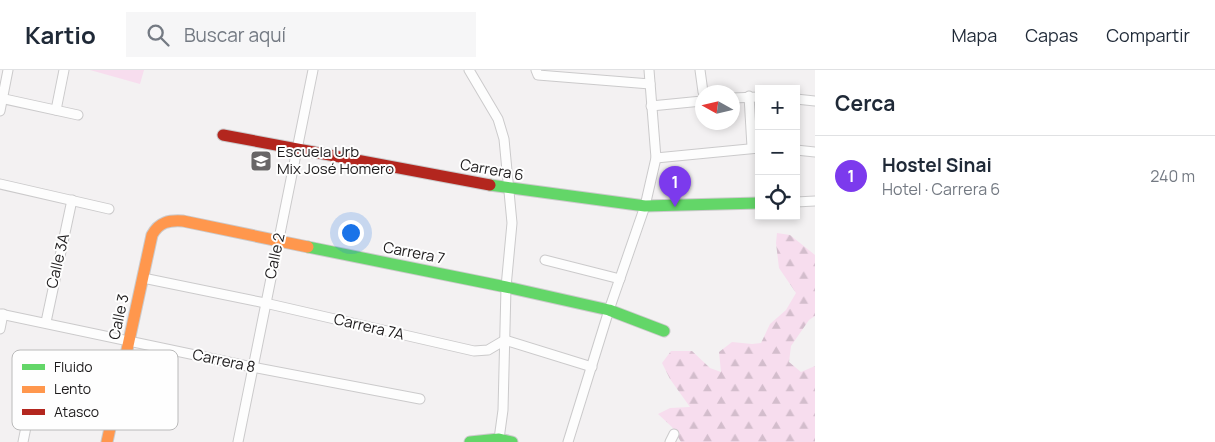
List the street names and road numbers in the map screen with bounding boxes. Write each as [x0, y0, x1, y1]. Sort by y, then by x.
street label: Carrera 6 [459, 154, 526, 185]
street label: Calle 3A [41, 231, 74, 290]
street label: Calle 2 [259, 231, 290, 281]
street label: Carrera 7 [381, 236, 447, 269]
street label: Calle 3 [103, 292, 134, 342]
street label: Carrera 7A [332, 308, 407, 345]
street label: Carrera 8 [191, 344, 257, 377]

